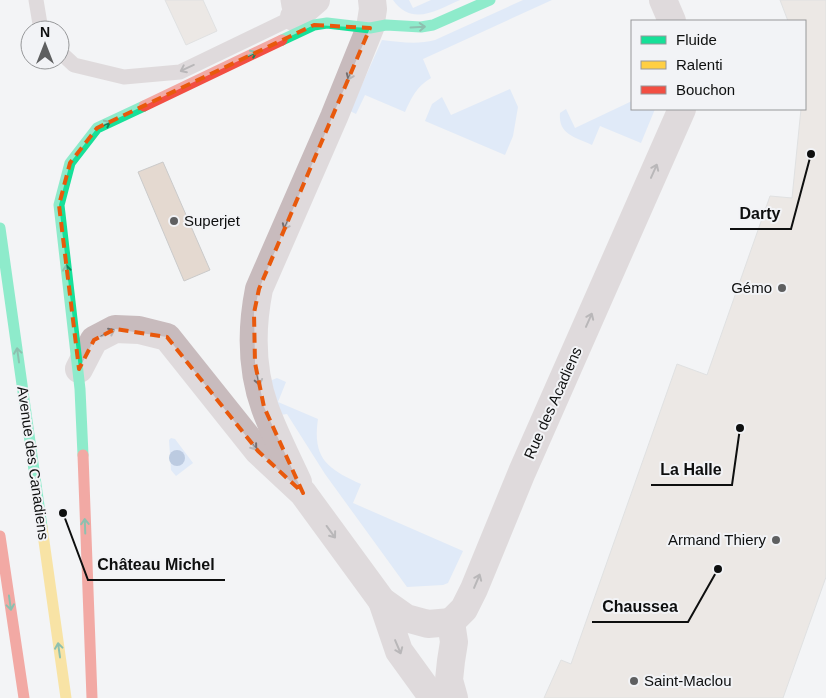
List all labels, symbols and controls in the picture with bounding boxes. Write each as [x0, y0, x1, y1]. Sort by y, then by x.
north arrow [20, 20, 70, 70]
legend [631, 20, 806, 110]
one-way arrow [409, 22, 425, 31]
text: N [40, 24, 50, 40]
text: Fluide [676, 31, 717, 48]
one-way arrow [242, 50, 257, 59]
text: Ralenti [676, 56, 723, 73]
one-way arrow [180, 64, 195, 73]
one-way arrow [346, 66, 355, 81]
text: Bouchon [676, 81, 735, 98]
one-way arrow [96, 120, 111, 129]
one-way arrow [650, 164, 660, 179]
callout: Darty [730, 198, 791, 229]
text: Darty [740, 205, 781, 222]
place label: Superjet [184, 212, 241, 229]
marker: Superjet [168, 215, 180, 227]
one-way arrow [282, 215, 291, 230]
one-way arrow [62, 264, 72, 280]
place label: Gémo [731, 279, 772, 296]
marker: Gémo [776, 282, 788, 294]
one-way arrow [585, 313, 595, 328]
one-way arrow [100, 328, 115, 337]
street label: Rue des Acadiens [520, 344, 585, 461]
one-way arrow [13, 348, 23, 364]
one-way arrow [254, 370, 263, 386]
street label: Avenue des Canadiens [14, 385, 53, 541]
one-way arrow [246, 437, 257, 450]
callout: La Halle [651, 454, 732, 485]
text: La Halle [660, 461, 722, 478]
one-way arrow [81, 518, 90, 534]
one-way arrow [326, 525, 337, 538]
place label: Armand Thiery [668, 531, 766, 548]
marker: Armand Thiery [770, 534, 782, 546]
callout: Château Michel [88, 549, 225, 580]
text: Château Michel [97, 556, 215, 573]
one-way arrow [472, 574, 482, 589]
callout: Chaussea [592, 591, 688, 622]
one-way arrow [5, 595, 15, 611]
text: Chaussea [602, 598, 678, 615]
one-way arrow [393, 639, 403, 654]
one-way arrow [54, 642, 64, 658]
place label: Saint-Maclou [644, 672, 732, 689]
marker: Saint-Maclou [628, 675, 640, 687]

